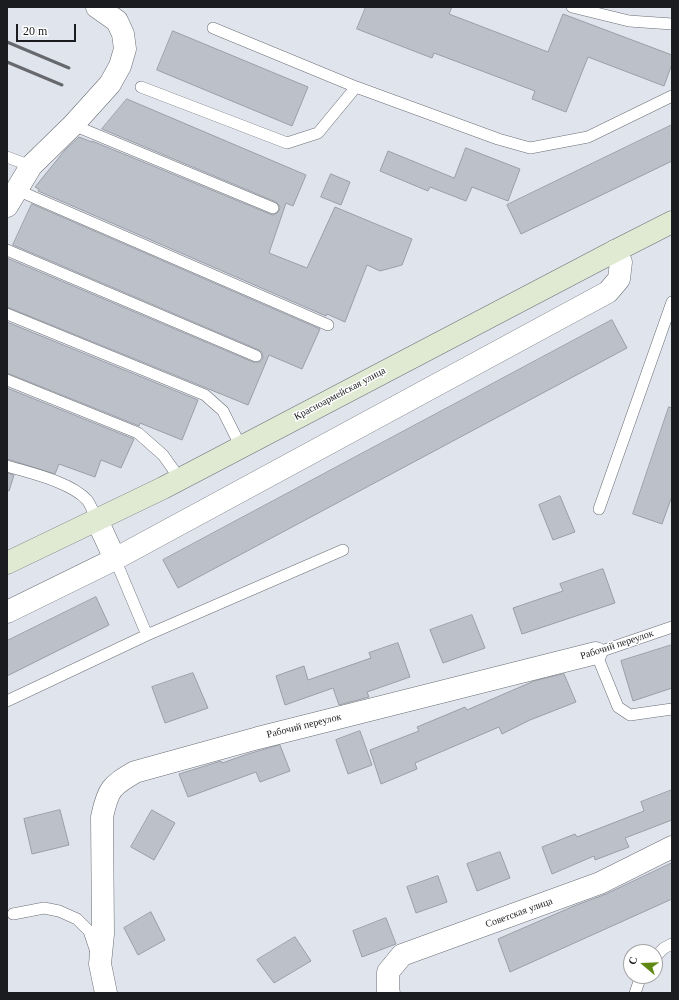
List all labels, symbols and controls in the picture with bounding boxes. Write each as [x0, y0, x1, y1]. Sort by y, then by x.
scale bar [18, 16, 78, 42]
text: 20 m [23, 24, 47, 38]
street label: Красноармейская улица [292, 365, 388, 423]
street label: Рабочий переулок [579, 627, 655, 663]
street label: Рабочий переулок [265, 711, 343, 741]
street label: Советская улица [484, 895, 554, 931]
north arrow [623, 944, 663, 984]
text: С [626, 955, 640, 966]

